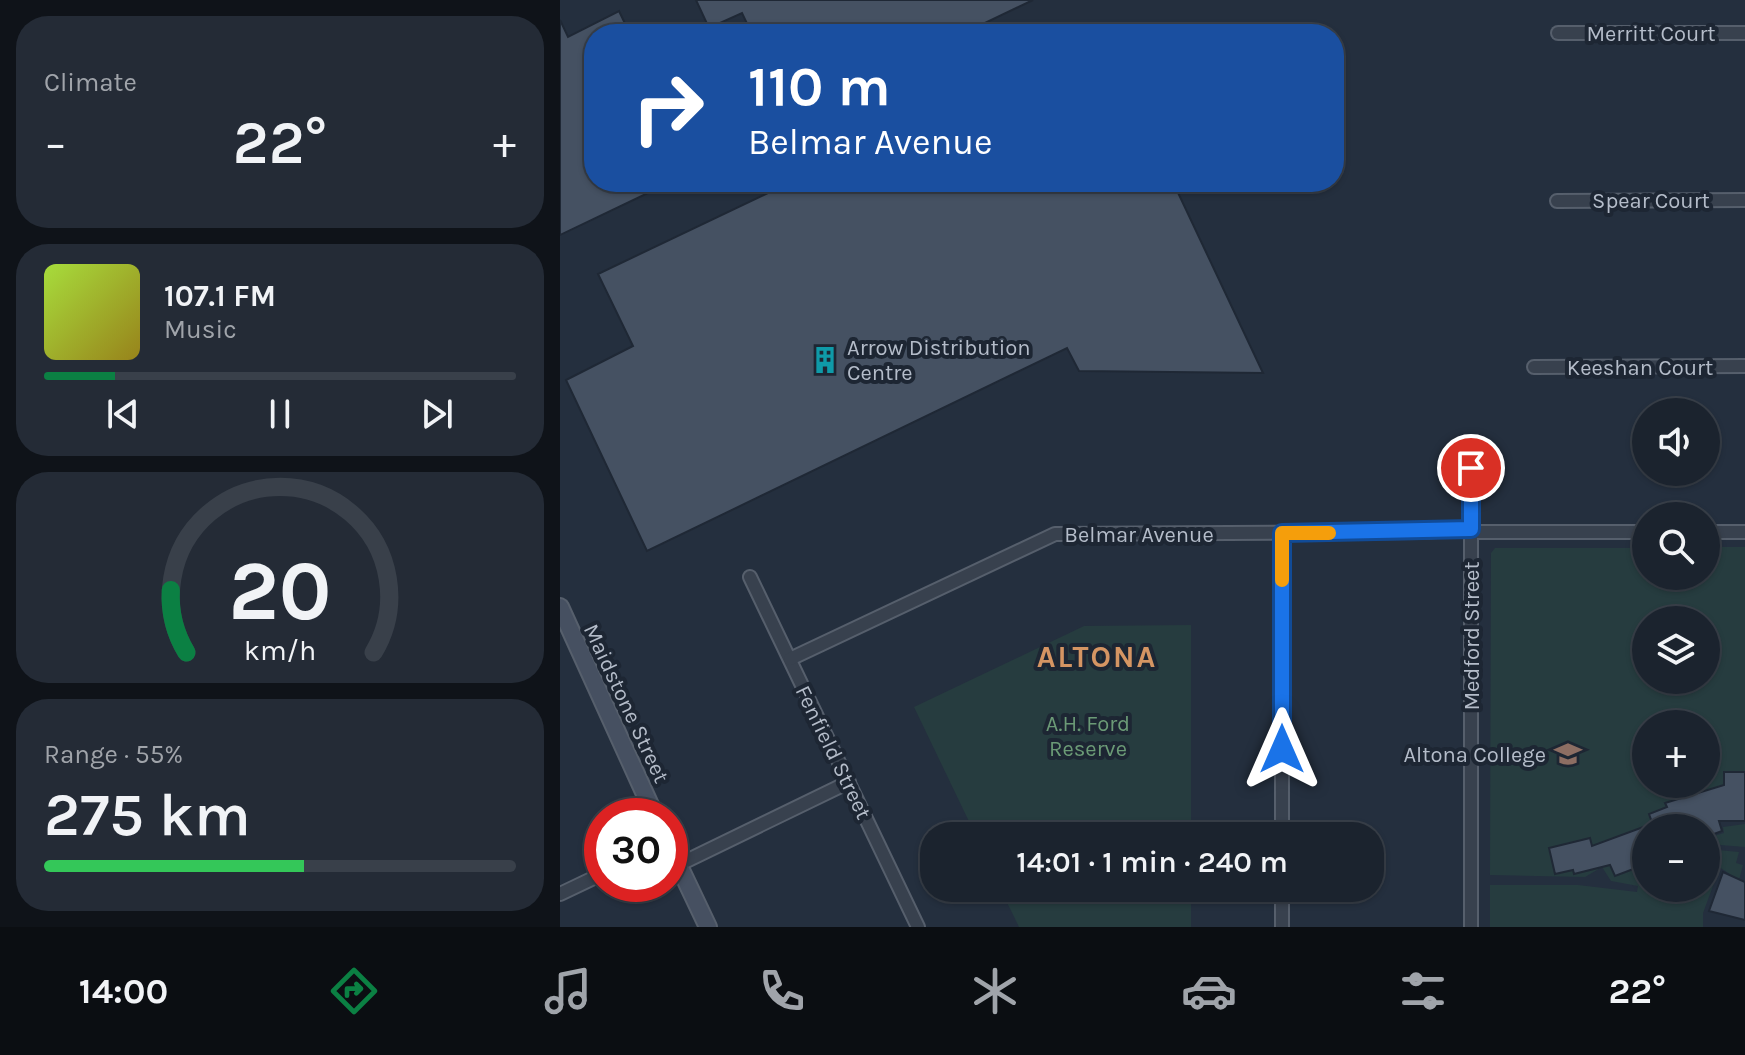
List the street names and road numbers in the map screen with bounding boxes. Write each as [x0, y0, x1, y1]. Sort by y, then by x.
street label: Merritt Court [1586, 21, 1716, 47]
street label: Spear Court [1592, 188, 1710, 214]
street label: Keeshan Court [1567, 355, 1713, 381]
street label: Belmar Avenue [1064, 522, 1214, 548]
street label: Medford Street [1459, 561, 1485, 711]
street label: Maidstone Street [578, 620, 674, 787]
street label: Fenfield Street [789, 681, 877, 824]

